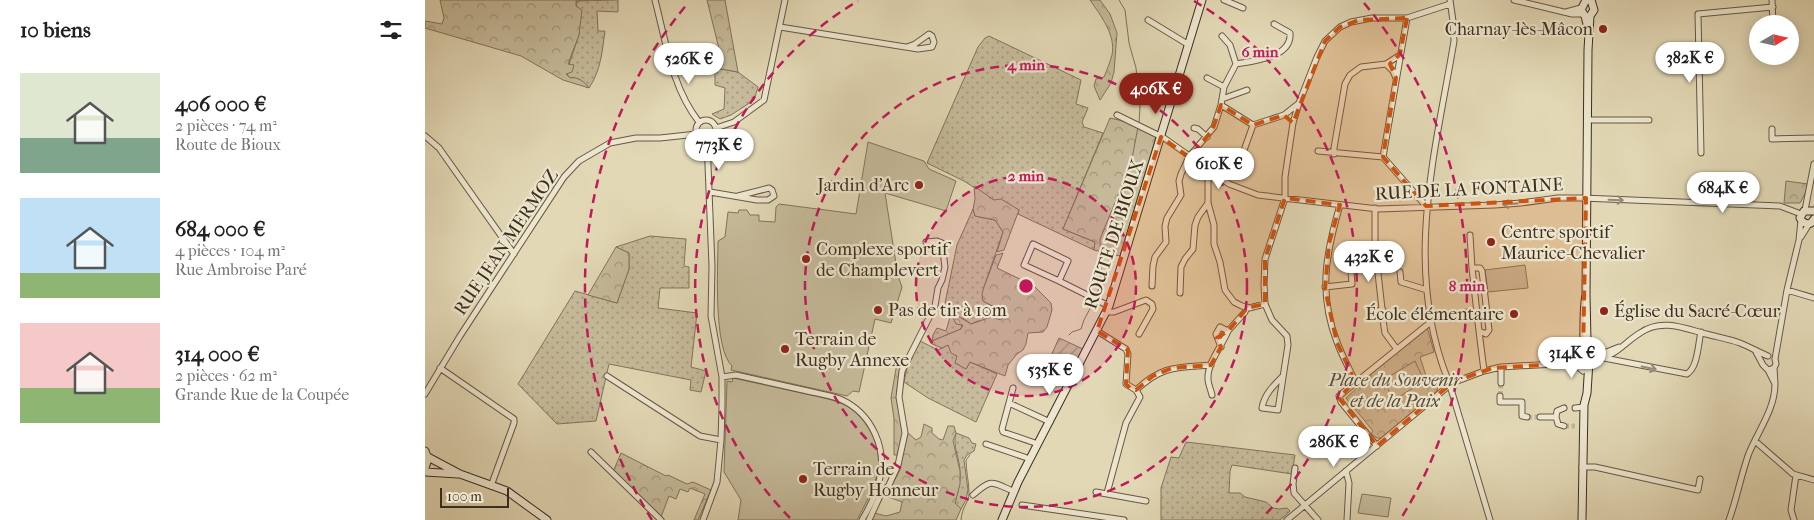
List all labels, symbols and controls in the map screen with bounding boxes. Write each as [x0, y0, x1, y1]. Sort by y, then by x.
north arrow [1749, 15, 1799, 65]
map controls [1749, 15, 1799, 65]
icon: filters [377, 16, 405, 44]
text: 10 biens [20, 18, 91, 42]
place label: Charnay-lès-Mâcon [1445, 19, 1594, 40]
marker: Charnay-lès-Mâcon [1597, 23, 1609, 35]
pin: 526K € [648, 42, 730, 85]
pin: 382K € [1649, 42, 1731, 84]
text: 6 min [1242, 43, 1279, 61]
text: 382K € [1666, 48, 1714, 67]
text: 526K € [665, 49, 713, 68]
text: 4 min [1006, 56, 1045, 74]
pin: 406K € [1115, 72, 1197, 115]
text: 406K € [1130, 79, 1182, 98]
text: 406 000 € [175, 92, 267, 116]
icon: home [60, 93, 120, 153]
text: 2 pièces · 74 m² [175, 116, 277, 135]
pin: 773K € [678, 128, 760, 171]
text: Route de Bioux [175, 135, 281, 154]
text: 773K € [696, 135, 742, 154]
pin: 610K € [1178, 148, 1260, 190]
text: 610K € [1195, 154, 1243, 173]
street label: ROUTE DE BIOUX [1080, 157, 1149, 312]
street label: RUE JEAN MERMOZ [450, 165, 563, 319]
text: 2 min [1008, 167, 1045, 185]
pin: 684K € [1682, 172, 1764, 214]
street label: RUE DE LA FONTAINE [1374, 174, 1564, 205]
place label: Jardin d'Arc [815, 175, 909, 196]
text: 684K € [1698, 178, 1748, 197]
marker: Jardin d'Arc [913, 179, 925, 191]
one-way arrow [1608, 195, 1624, 204]
one-way arrow [1502, 200, 1518, 209]
text: 684 000 € [175, 217, 265, 241]
icon: home [60, 218, 120, 278]
place label: Centre sportif Maurice-Chevalier [1501, 222, 1645, 264]
marker: Centre sportif Maurice-Chevalier [1485, 236, 1497, 248]
place label: Complexe sportif de Champlevert [816, 239, 952, 281]
pin: 432K € [1328, 240, 1410, 283]
text: 4 pièces · 104 m² [175, 241, 285, 260]
text: 432K € [1345, 247, 1393, 266]
marker: Complexe sportif de Champlevert [800, 253, 812, 265]
text: Rue Ambroise Paré [175, 260, 307, 279]
centre of rings [1017, 277, 1035, 295]
text: 8 min [1449, 277, 1485, 295]
place label: Pas de tir à 10m [888, 300, 1007, 321]
place label: Église du Sacré-Cœur [1614, 300, 1781, 322]
place label: École élémentaire [1365, 303, 1504, 325]
marker: Pas de tir à 10m [872, 304, 884, 316]
marker: Église du Sacré-Cœur [1598, 305, 1610, 317]
marker: École élémentaire [1508, 308, 1520, 320]
place label: Terrain de Rugby Annexe [795, 329, 909, 371]
pin: 314K € [1531, 336, 1613, 379]
text: 314 000 € [175, 342, 260, 366]
icon: home [60, 343, 120, 403]
marker: Terrain de Rugby Annexe [779, 343, 791, 355]
text: 314K € [1549, 343, 1595, 362]
pin: 535K € [1009, 354, 1091, 396]
text: 535K € [1028, 360, 1072, 379]
one-way arrow [1641, 363, 1657, 373]
text: 2 pièces · 62 m² [175, 366, 277, 385]
park label: Place du Souvenir et de la Paix [1328, 370, 1463, 412]
text: Grande Rue de la Coupée [175, 385, 349, 404]
pin: 286K € [1293, 426, 1375, 468]
text: 286K € [1309, 432, 1359, 451]
place label: Terrain de Rugby Honneur [813, 459, 939, 501]
marker: Terrain de Rugby Honneur [797, 473, 809, 485]
scale bar [440, 485, 509, 508]
text: 100 m [447, 488, 482, 505]

